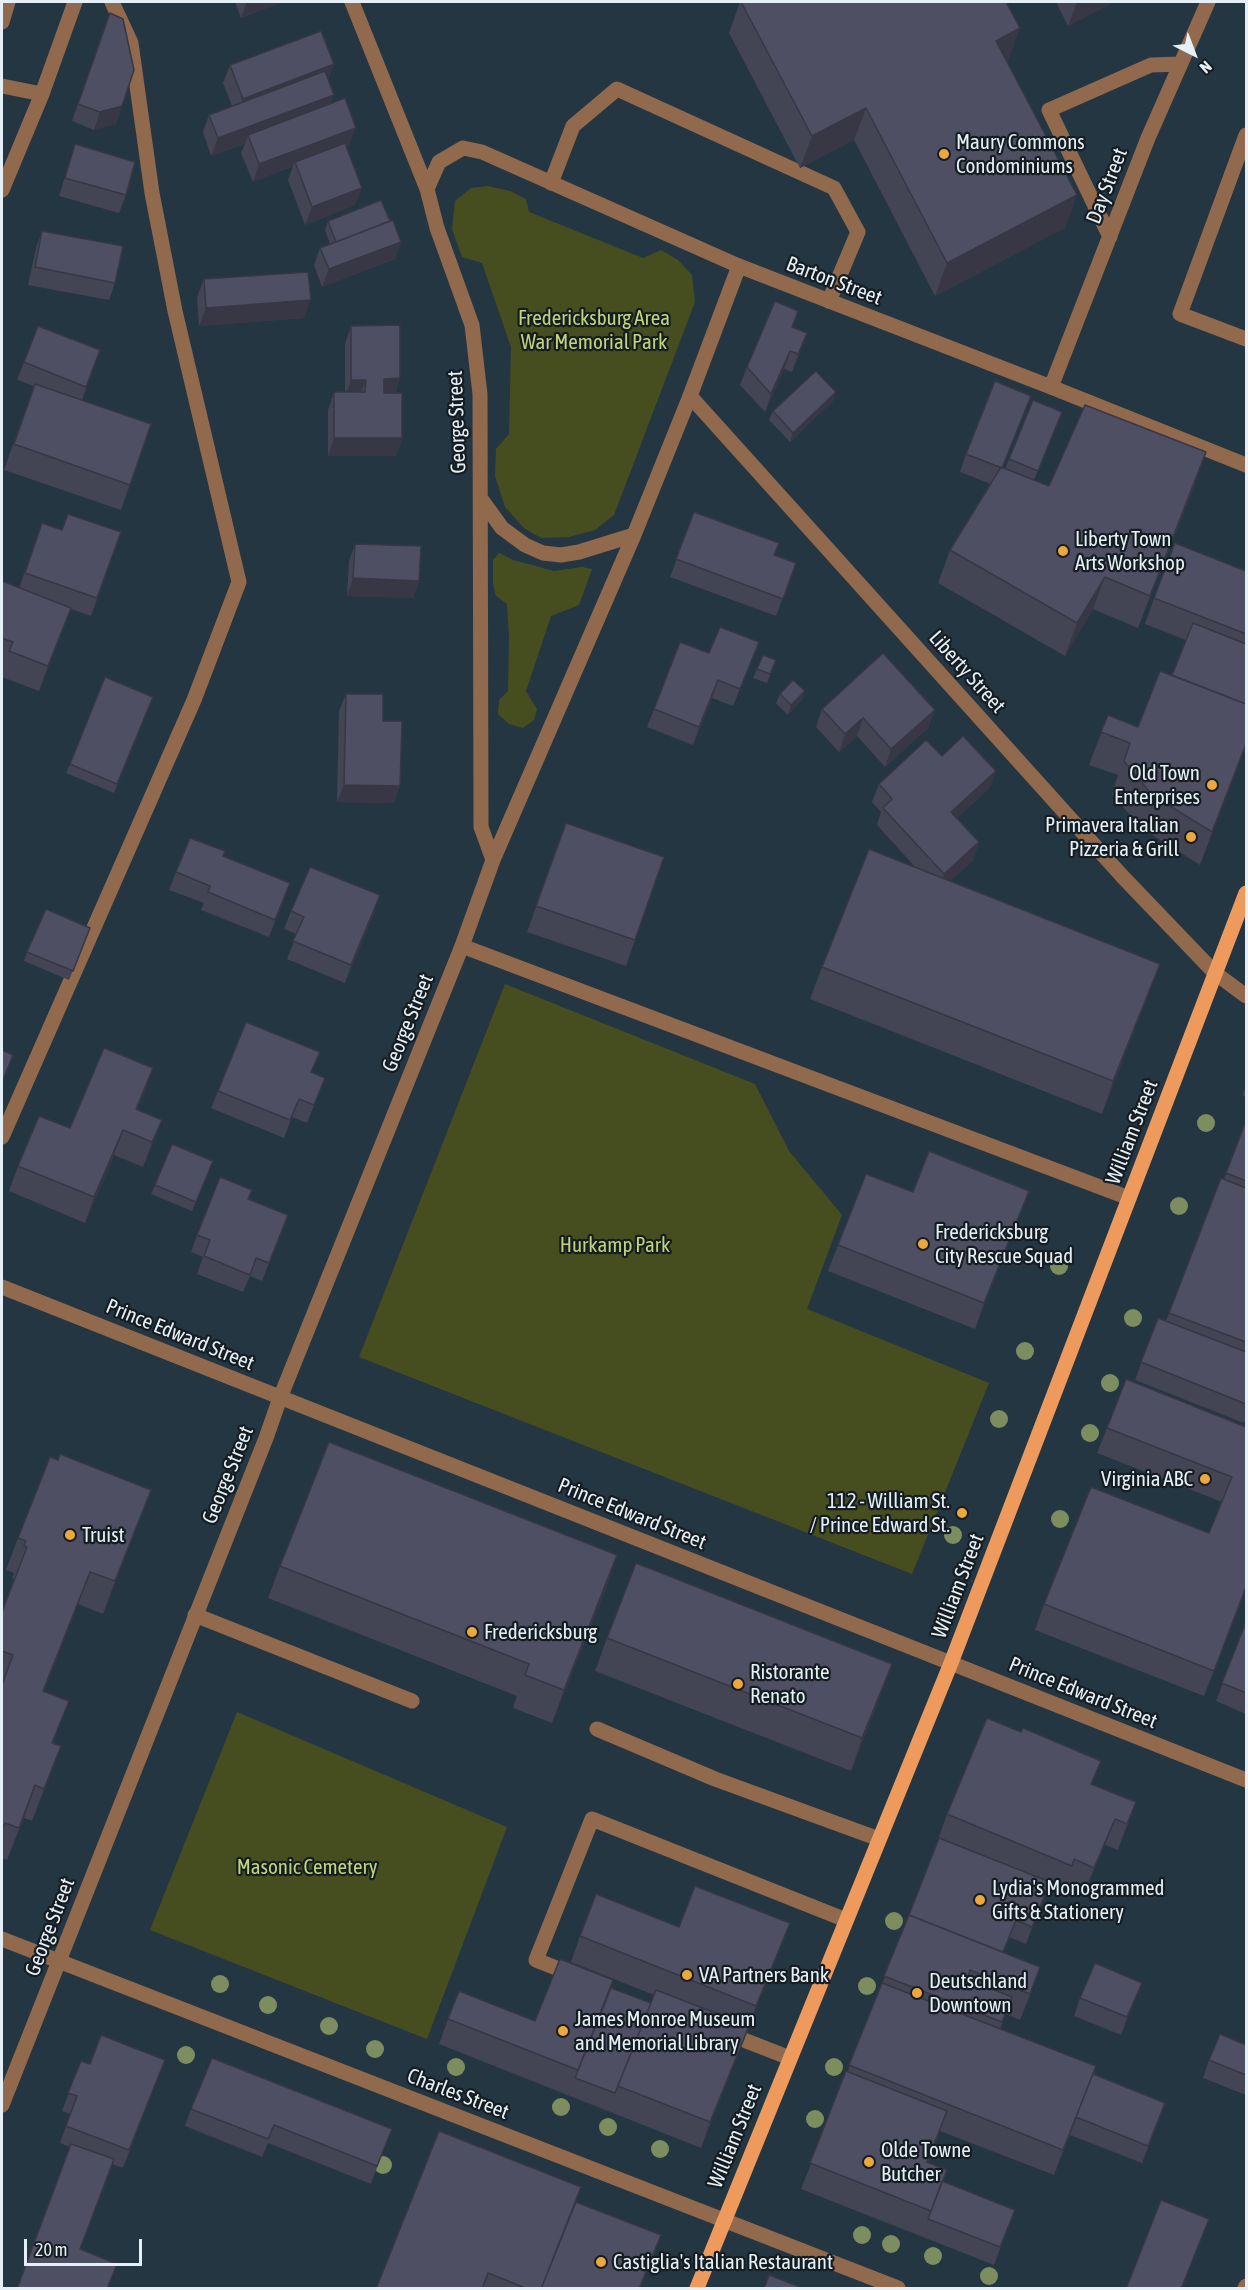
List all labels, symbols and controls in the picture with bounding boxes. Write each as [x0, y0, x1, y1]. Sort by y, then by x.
north arrow [1164, 24, 1224, 84]
text: N [1197, 58, 1216, 77]
place label: Maury Commons Condominiums [956, 129, 1085, 179]
street label: Day Street [1081, 145, 1133, 227]
marker: Maury Commons Condominiums [937, 147, 951, 161]
street label: Barton Street [783, 251, 885, 311]
park label: Fredericksburg Area War Memorial Park [518, 305, 670, 355]
street label: George Street [443, 370, 471, 474]
place label: Liberty Town Arts Workshop [1075, 526, 1185, 576]
marker: Liberty Town Arts Workshop [1056, 544, 1070, 558]
street label: Liberty Street [923, 626, 1011, 718]
place label: Old Town Enterprises [1114, 760, 1200, 810]
marker: Old Town Enterprises [1205, 778, 1219, 792]
place label: Primavera Italian Pizzeria & Grill [1045, 812, 1179, 862]
marker: Primavera Italian Pizzeria & Grill [1184, 830, 1198, 844]
street label: George Street [377, 970, 439, 1076]
street label: William Street [1101, 1076, 1163, 1188]
place label: Fredericksburg City Rescue Squad [935, 1219, 1073, 1269]
park label: Hurkamp Park [560, 1232, 670, 1258]
marker: Fredericksburg City Rescue Squad [916, 1237, 930, 1251]
street label: Prince Edward Street [102, 1294, 258, 1376]
street label: George Street [197, 1422, 259, 1528]
place label: Virginia ABC [1101, 1466, 1193, 1492]
marker: Virginia ABC [1198, 1472, 1212, 1486]
street label: Prince Edward Street [554, 1473, 710, 1555]
place label: 112 - William St. / Prince Edward St. [810, 1488, 950, 1538]
marker: 112 - William St. / Prince Edward St. [955, 1506, 969, 1520]
place label: Truist [82, 1522, 125, 1548]
marker: Truist [63, 1528, 77, 1542]
street label: William Street [927, 1530, 989, 1642]
place label: Fredericksburg [484, 1619, 597, 1645]
marker: Fredericksburg [465, 1625, 479, 1639]
street label: Prince Edward Street [1005, 1652, 1161, 1734]
place label: Ristorante Renato [750, 1659, 830, 1709]
marker: Ristorante Renato [731, 1677, 745, 1691]
park label: Masonic Cemetery [237, 1854, 377, 1880]
street label: George Street [20, 1874, 80, 1980]
place label: Lydia's Monogrammed Gifts & Stationery [992, 1875, 1164, 1925]
marker: Lydia's Monogrammed Gifts & Stationery [973, 1893, 987, 1907]
place label: VA Partners Bank [699, 1962, 829, 1988]
marker: VA Partners Bank [680, 1968, 694, 1982]
place label: Deutschland Downtown [929, 1968, 1027, 2018]
marker: Deutschland Downtown [910, 1986, 924, 2000]
place label: James Monroe Museum and Memorial Library [575, 2006, 755, 2056]
marker: James Monroe Museum and Memorial Library [556, 2024, 570, 2038]
street label: Charles Street [404, 2063, 512, 2125]
street label: William Street [703, 2080, 767, 2192]
place label: Olde Towne Butcher [881, 2137, 971, 2187]
marker: Olde Towne Butcher [862, 2155, 876, 2169]
scale bar [27, 2227, 146, 2265]
text: 20 m [35, 2239, 67, 2260]
place label: Castiglia's Italian Restaurant [613, 2249, 833, 2275]
marker: Castiglia's Italian Restaurant [594, 2255, 608, 2269]

